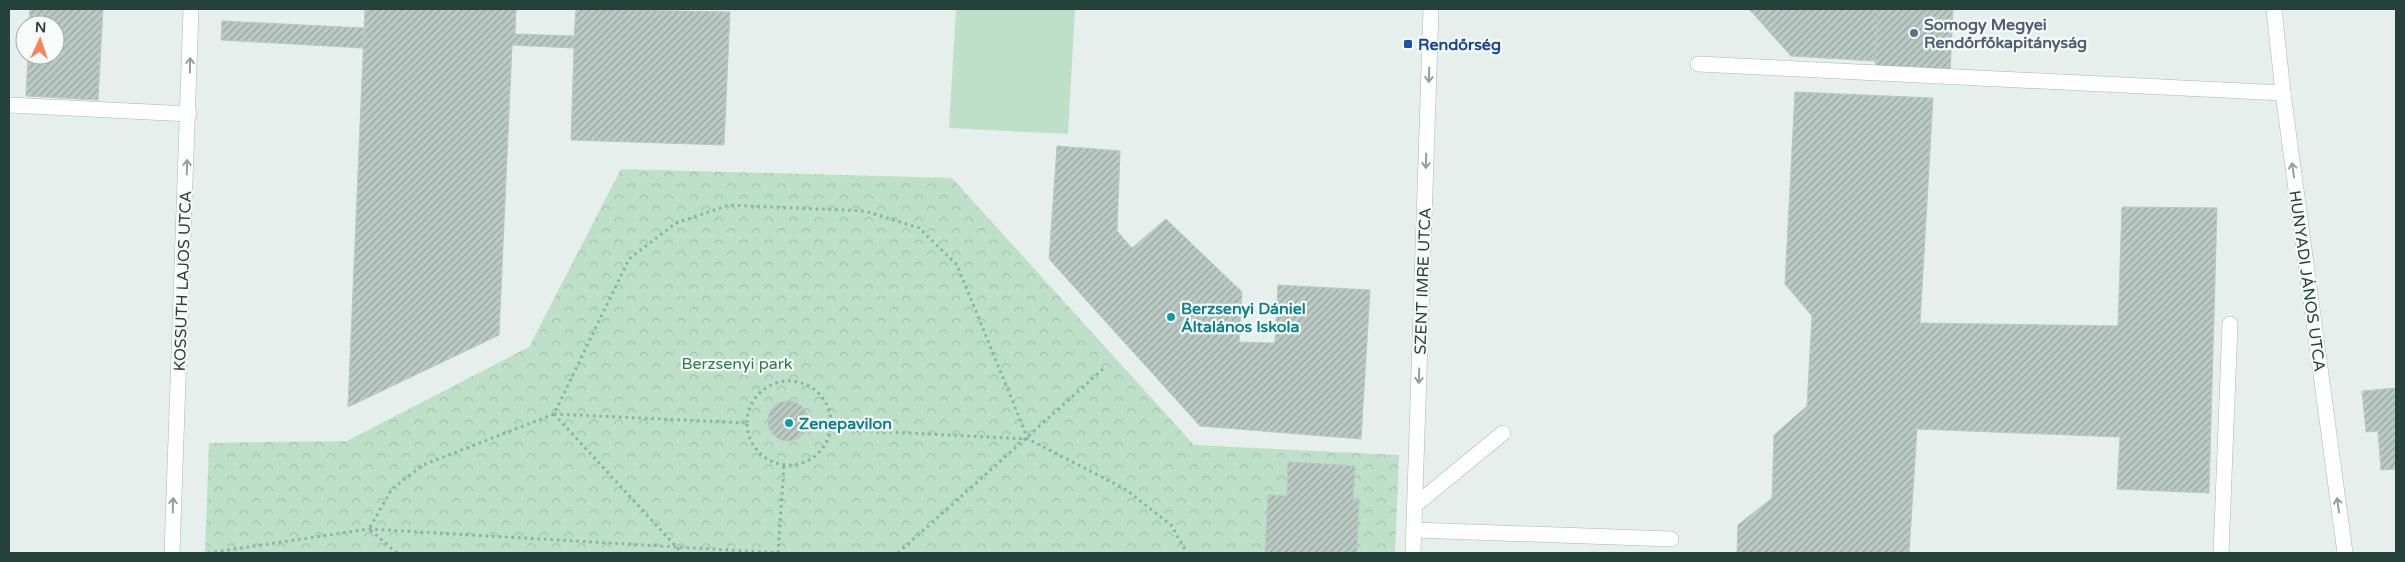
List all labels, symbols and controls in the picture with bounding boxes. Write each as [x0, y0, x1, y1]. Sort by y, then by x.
north arrow [15, 15, 65, 65]
place label: Somogy Megyei Rendőrfőkapitányság [1924, 15, 2087, 53]
text: N [35, 19, 47, 36]
marker: Somogy Megyei Rendőrfőkapitányság [1908, 27, 1920, 39]
place label: Rendőrség [1418, 35, 1501, 55]
marker: Rendőrség [1402, 38, 1414, 50]
one-way arrow [185, 57, 195, 74]
one-way arrow [1424, 67, 1433, 83]
one-way arrow [1421, 153, 1430, 169]
one-way arrow [182, 160, 191, 176]
one-way arrow [2288, 163, 2298, 179]
street label: HUNYADI JÁNOS UTCA [2284, 189, 2330, 373]
street label: KOSSUTH LAJOS UTCA [170, 190, 196, 372]
street label: SZENT IMRE UTCA [1410, 207, 1436, 355]
place label: Berzsenyi Dániel Általános Iskola [1181, 299, 1306, 337]
marker: Berzsenyi Dániel Általános Iskola [1165, 311, 1177, 323]
park label: Berzsenyi park [681, 354, 793, 374]
one-way arrow [1414, 368, 1423, 384]
place label: Zenepavilon [799, 414, 892, 434]
marker: Zenepavilon [783, 417, 795, 429]
one-way arrow [169, 497, 178, 513]
one-way arrow [2333, 497, 2343, 513]

